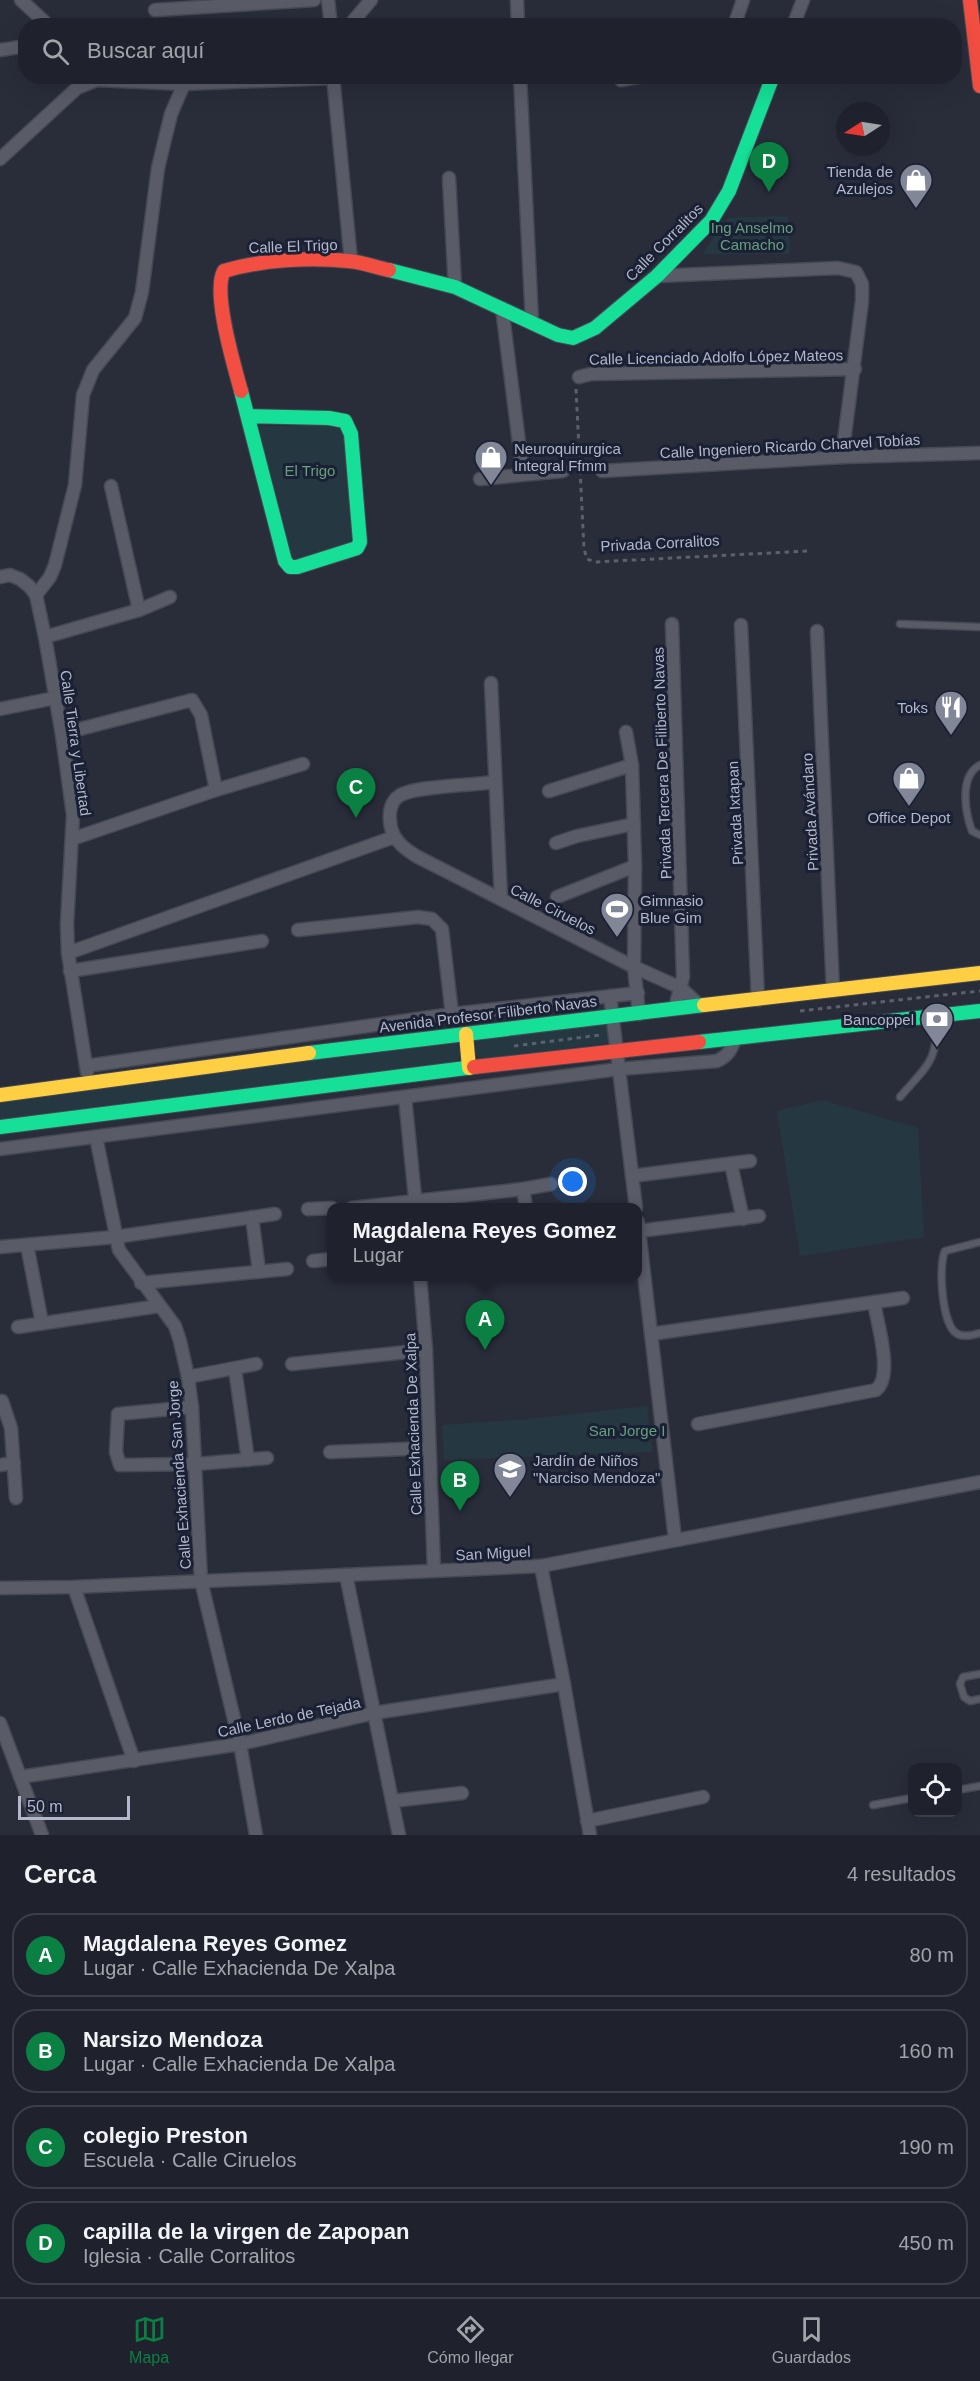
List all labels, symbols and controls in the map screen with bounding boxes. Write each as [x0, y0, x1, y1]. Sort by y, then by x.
search box [18, 18, 962, 84]
icon: search [39, 35, 72, 68]
text: Buscar aquí [87, 38, 204, 63]
north arrow [836, 102, 890, 156]
pin: D [750, 142, 788, 192]
shop icon: Tienda de Azulejos [898, 162, 934, 209]
place label: Tienda de Azulejos [827, 163, 893, 197]
street label: Calle Corralitos [622, 200, 706, 284]
park label: Ing Anselmo Camacho [711, 219, 793, 253]
street label: Calle El Trigo [248, 236, 338, 256]
street label: Calle Licenciado Adolfo López Mateos [589, 346, 843, 368]
street label: Calle Ingeniero Ricardo Charvel Tobías [659, 431, 921, 461]
shop icon: Neuroquirurgica Integral Ffmm [473, 439, 509, 486]
place label: Neuroquirurgica Integral Ffmm [514, 440, 621, 474]
park label: El Trigo [285, 462, 335, 479]
street label: Privada Corralitos [600, 531, 720, 555]
street label: Privada Tercera De Filiberto Navas [649, 647, 675, 879]
street label: Calle Tierra y Libertad [57, 669, 95, 817]
restaurant icon: Toks [933, 689, 969, 736]
place label: Toks [897, 699, 928, 716]
street label: Privada Avándaro [798, 753, 822, 871]
shop icon: Office Depot [891, 760, 927, 807]
street label: Privada Ixtapan [724, 761, 746, 865]
pin: C [336, 768, 376, 818]
place label: Office Depot [867, 809, 951, 826]
street label: Calle Ciruelos [508, 880, 598, 938]
sports icon: Gimnasio Blue Gim [599, 891, 635, 938]
place label: Gimnasio Blue Gim [640, 892, 703, 926]
street label: Avenida Profesor Filiberto Navas [378, 992, 598, 1036]
bank icon: Bancoppel [919, 1001, 955, 1048]
place label: Bancoppel [843, 1011, 914, 1028]
your location [558, 1167, 587, 1196]
popup [327, 1203, 642, 1281]
text: Magdalena Reyes Gomez [352, 1218, 617, 1243]
text: Lugar [352, 1244, 404, 1266]
pin: A [466, 1300, 504, 1350]
street label: Calle Exhacienda De Xalpa [401, 1332, 425, 1516]
street label: Calle Exhacienda San Jorge [164, 1380, 194, 1570]
park label: San Jorge I [589, 1422, 665, 1439]
school or university icon: Jardín de Niños "Narciso Mendoza" [492, 1451, 528, 1498]
place label: Jardín de Niños "Narciso Mendoza" [533, 1452, 660, 1486]
pin: B [440, 1462, 480, 1511]
street label: San Miguel [455, 1543, 531, 1563]
street label: Calle Lerdo de Tejada [216, 1693, 363, 1740]
map controls [908, 1763, 962, 1817]
button: locate [908, 1763, 962, 1817]
scale bar [18, 1793, 130, 1820]
text: 50 m [27, 1798, 63, 1815]
text: Cerca [24, 1859, 96, 1889]
text: 4 resultados [847, 1863, 956, 1885]
text: Magdalena Reyes Gomez [83, 1931, 347, 1956]
text: A [38, 1944, 53, 1966]
text: 80 m [910, 1944, 954, 1966]
text: Lugar · Calle Exhacienda De Xalpa [83, 1957, 395, 1979]
text: Narsizo Mendoza [83, 2027, 263, 2052]
text: B [38, 2040, 53, 2062]
text: 160 m [898, 2040, 954, 2062]
text: Lugar · Calle Exhacienda De Xalpa [83, 2053, 395, 2075]
text: colegio Preston [83, 2123, 248, 2148]
text: C [38, 2136, 53, 2158]
text: 190 m [898, 2136, 954, 2158]
text: Escuela · Calle Ciruelos [83, 2149, 296, 2171]
text: capilla de la virgen de Zapopan [83, 2219, 409, 2244]
text: D [38, 2232, 53, 2254]
text: 450 m [898, 2232, 954, 2254]
text: Iglesia · Calle Corralitos [83, 2245, 295, 2267]
tab: Mapa [129, 2313, 169, 2367]
tab: Cómo llegar [427, 2313, 514, 2367]
tab: Guardados [772, 2313, 851, 2367]

